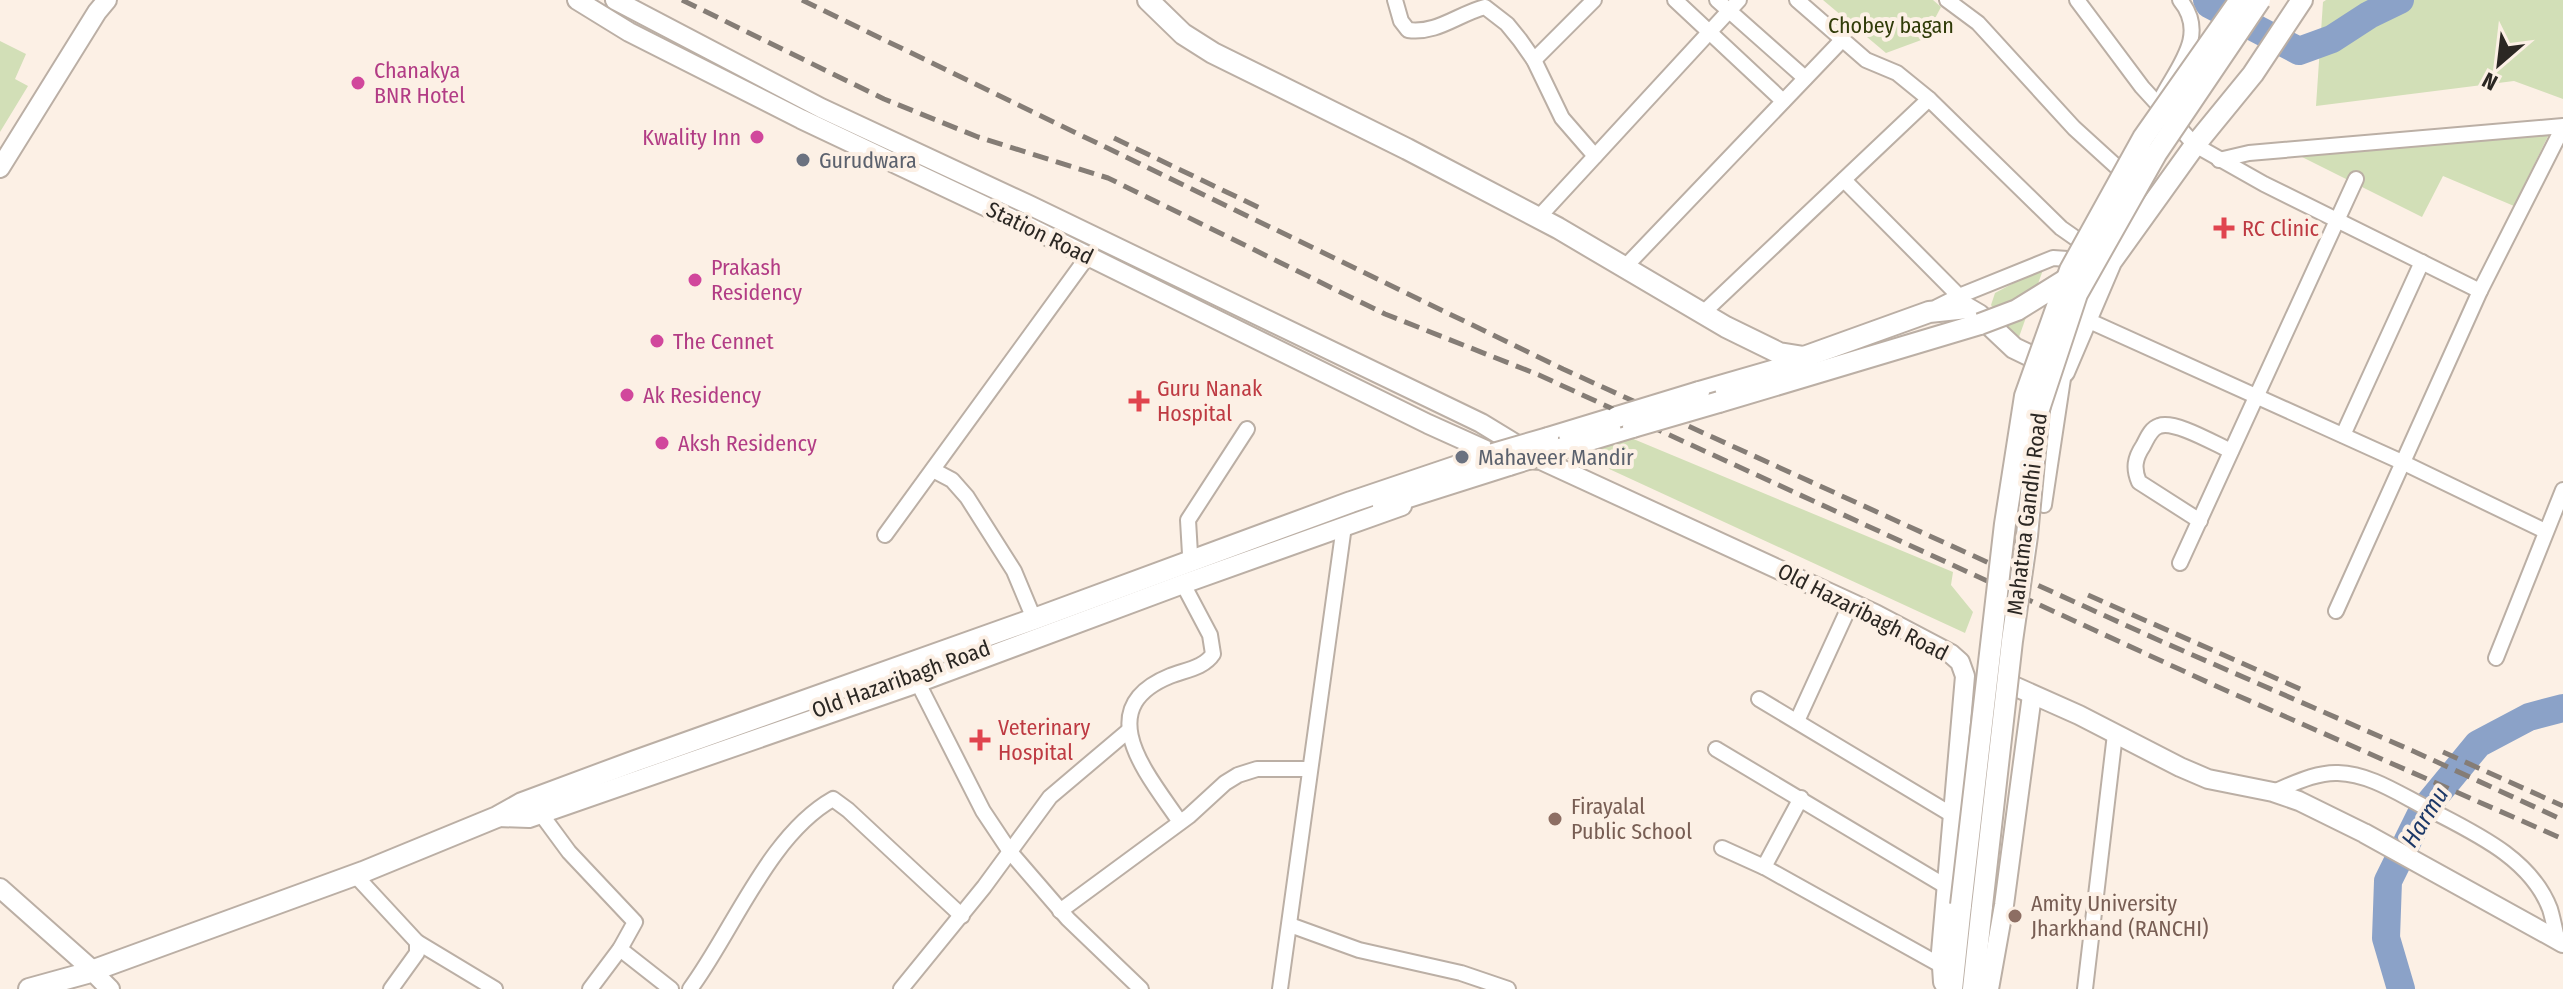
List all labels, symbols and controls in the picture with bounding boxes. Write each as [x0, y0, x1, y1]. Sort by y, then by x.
park label: Chobey bagan [1828, 12, 1954, 39]
north arrow [2459, 24, 2539, 104]
place label: Chanakya BNR Hotel [374, 57, 465, 109]
text: N [2478, 66, 2502, 96]
marker: Chanakya BNR Hotel [349, 74, 367, 92]
place label: Kwality Inn [642, 124, 741, 151]
marker: Kwality Inn [748, 128, 766, 146]
place label: Gurudwara [819, 147, 917, 174]
marker: Gurudwara [794, 151, 812, 169]
street label: Station Road [982, 196, 1098, 270]
place label: RC Clinic [2242, 215, 2320, 242]
marker: RC Clinic [2213, 217, 2235, 239]
place label: Prakash Residency [711, 254, 802, 306]
marker: Prakash Residency [686, 271, 704, 289]
place label: The Cennet [673, 328, 774, 355]
marker: The Cennet [648, 332, 666, 350]
place label: Guru Nanak Hospital [1157, 375, 1263, 427]
place label: Ak Residency [643, 382, 761, 409]
marker: Ak Residency [618, 386, 636, 404]
marker: Guru Nanak Hospital [1128, 390, 1150, 412]
street label: Mahatma Gandhi Road [2001, 411, 2053, 617]
place label: Aksh Residency [678, 430, 817, 457]
marker: Aksh Residency [653, 434, 671, 452]
place label: Mahaveer Mandir [1478, 444, 1634, 471]
marker: Mahaveer Mandir [1453, 448, 1471, 466]
street label: Old Hazaribagh Road [1773, 557, 1953, 667]
street label: Old Hazaribagh Road [808, 634, 994, 724]
place label: Veterinary Hospital [998, 714, 1091, 766]
marker: Veterinary Hospital [969, 729, 991, 751]
water label: Harmu [2396, 782, 2454, 852]
place label: Firayalal Public School [1571, 793, 1692, 845]
marker: Firayalal Public School [1546, 810, 1564, 828]
place label: Amity University Jharkhand (RANCHI) [2031, 890, 2208, 942]
marker: Amity University Jharkhand (RANCHI) [2006, 907, 2024, 925]

